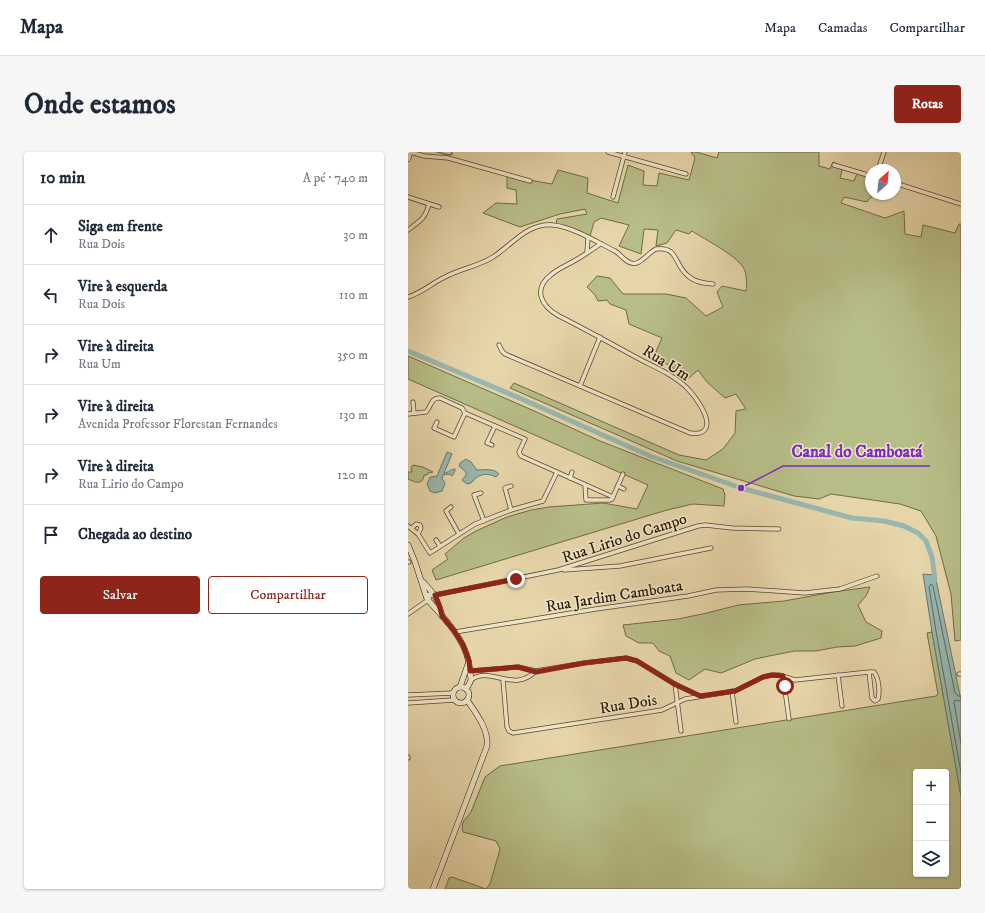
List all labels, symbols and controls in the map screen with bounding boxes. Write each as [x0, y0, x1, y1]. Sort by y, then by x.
text: Mapa [20, 16, 63, 39]
text: Mapa [764, 19, 796, 37]
text: Camadas [818, 19, 867, 37]
text: Compartilhar [889, 19, 965, 37]
button: Rotas [894, 85, 961, 123]
text: Onde estamos [24, 87, 176, 122]
north arrow [865, 164, 901, 200]
text: 10 min [40, 167, 85, 189]
text: A pé · 740 m [303, 170, 368, 186]
text: Siga em frente [78, 217, 163, 236]
icon: ahead [40, 224, 62, 246]
text: 30 m [344, 227, 368, 243]
text: Rua Dois [78, 236, 125, 252]
text: Vire à esquerda [78, 277, 167, 296]
icon: left [40, 284, 62, 306]
text: 110 m [339, 287, 368, 303]
text: Rua Dois [78, 296, 125, 312]
text: Vire à direita [78, 337, 154, 356]
street label: Rua Um [639, 340, 694, 385]
icon: right [40, 344, 62, 366]
text: 350 m [337, 347, 368, 363]
text: Rua Um [78, 356, 121, 372]
text: Vire à direita [78, 397, 154, 416]
icon: right [40, 404, 62, 426]
text: 130 m [339, 407, 368, 423]
text: Avenida Professor Florestan Fernandes [78, 416, 278, 432]
callout: Canal do Camboatá [783, 437, 930, 466]
text: Canal do Camboatá [791, 441, 923, 463]
text: Vire à direita [78, 457, 154, 476]
icon: right [40, 464, 62, 486]
text: 120 m [337, 467, 368, 483]
text: Rua Lirio do Campo [78, 476, 184, 492]
street label: Rua Lirio do Campo [559, 508, 689, 568]
icon: arrive [40, 524, 62, 546]
text: Chegada ao destino [78, 525, 192, 544]
route end [507, 570, 525, 588]
street label: Rua Jardim Camboata [544, 575, 684, 617]
button: Salvar [40, 576, 200, 614]
button: Compartilhar [208, 576, 368, 614]
route start [776, 677, 794, 695]
street label: Rua Dois [598, 690, 658, 718]
map controls [913, 769, 949, 877]
button: + [913, 769, 949, 805]
button: − [913, 805, 949, 841]
button: layers [913, 841, 949, 877]

